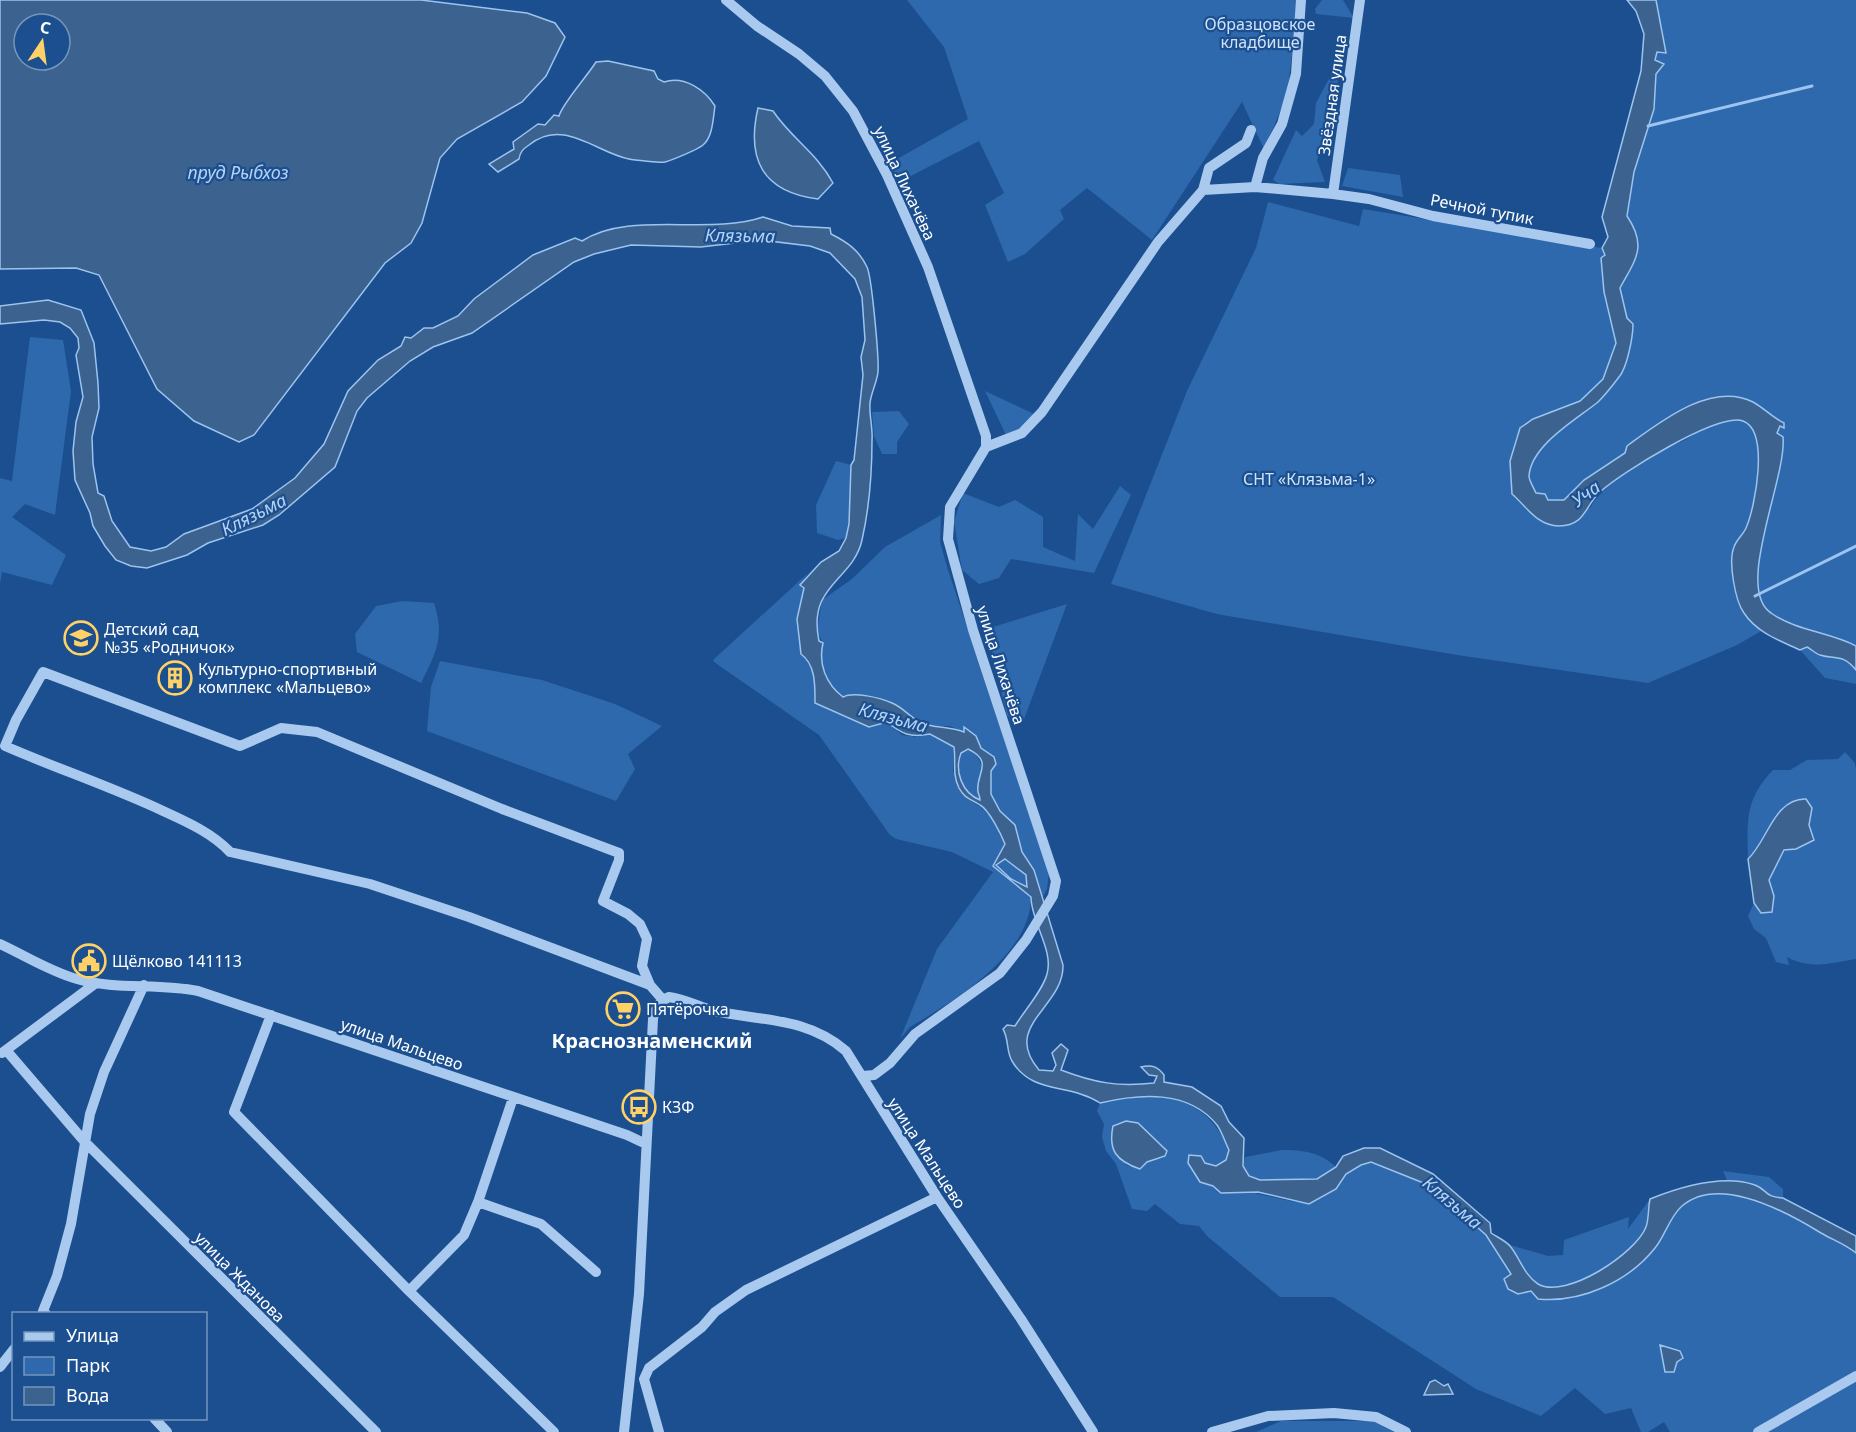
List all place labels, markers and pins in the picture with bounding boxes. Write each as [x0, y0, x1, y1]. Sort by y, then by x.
place label: Детский сад №35 «Родничок» [104, 618, 235, 658]
school or university icon: Детский сад №35 «Родничок» [63, 620, 99, 656]
place label: Культурно-спортивный комплекс «Мальцево» [198, 658, 377, 698]
building icon: Культурно-спортивный комплекс «Мальцево» [157, 660, 193, 696]
public building icon: Щёлково 141113 [71, 943, 107, 979]
place label: Щёлково 141113 [112, 950, 242, 972]
supermarket icon: Пятёрочка [605, 991, 641, 1027]
place label: Пятёрочка [646, 998, 729, 1020]
bus stop icon: КЗФ [621, 1089, 657, 1125]
place label: КЗФ [662, 1096, 694, 1118]

